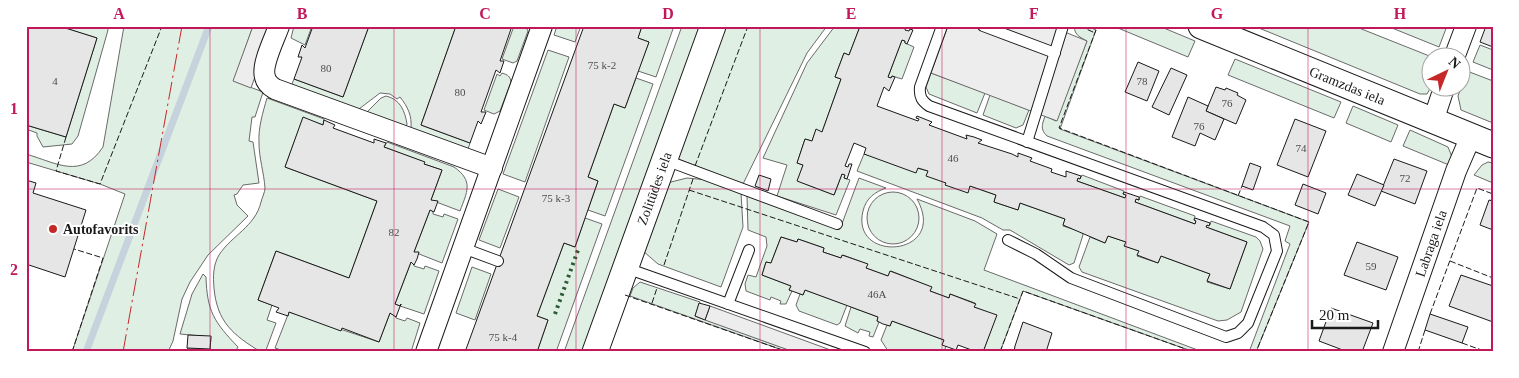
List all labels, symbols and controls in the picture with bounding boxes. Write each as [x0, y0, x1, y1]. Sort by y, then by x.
text: A [113, 5, 125, 22]
text: B [297, 5, 308, 22]
text: C [479, 5, 491, 22]
text: D [662, 5, 674, 22]
text: E [846, 5, 856, 22]
text: F [1029, 5, 1039, 22]
text: G [1211, 5, 1224, 22]
text: H [1394, 5, 1407, 22]
north arrow [1422, 48, 1472, 98]
text: N [1446, 54, 1463, 72]
house number: 75 k-2 [588, 59, 616, 71]
house number: 80 [321, 62, 332, 74]
street label: Gramzdas iela [1307, 63, 1388, 108]
house number: 4 [52, 75, 58, 87]
house number: 78 [1137, 75, 1148, 87]
house number: 80 [455, 86, 466, 98]
house number: 76 [1222, 97, 1233, 109]
text: 1 [10, 100, 18, 117]
house number: 76 [1194, 120, 1205, 132]
house number: 74 [1296, 142, 1307, 154]
street label: Zolitūdes iela [634, 149, 675, 227]
house number: 46 [948, 152, 959, 164]
house number: 72 [1400, 172, 1411, 184]
house number: 75 k-3 [542, 192, 571, 204]
street label: Labraga iela [1412, 207, 1450, 279]
place label: Autofavorits [63, 222, 139, 237]
marker: Autofavorits [47, 223, 59, 235]
house number: 82 [389, 226, 400, 238]
house number: 59 [1366, 260, 1377, 272]
text: 2 [10, 261, 18, 278]
house number: 46A [868, 288, 887, 300]
scale bar [1312, 298, 1378, 330]
text: 20 m [1319, 307, 1350, 323]
house number: 75 k-4 [489, 331, 518, 343]

